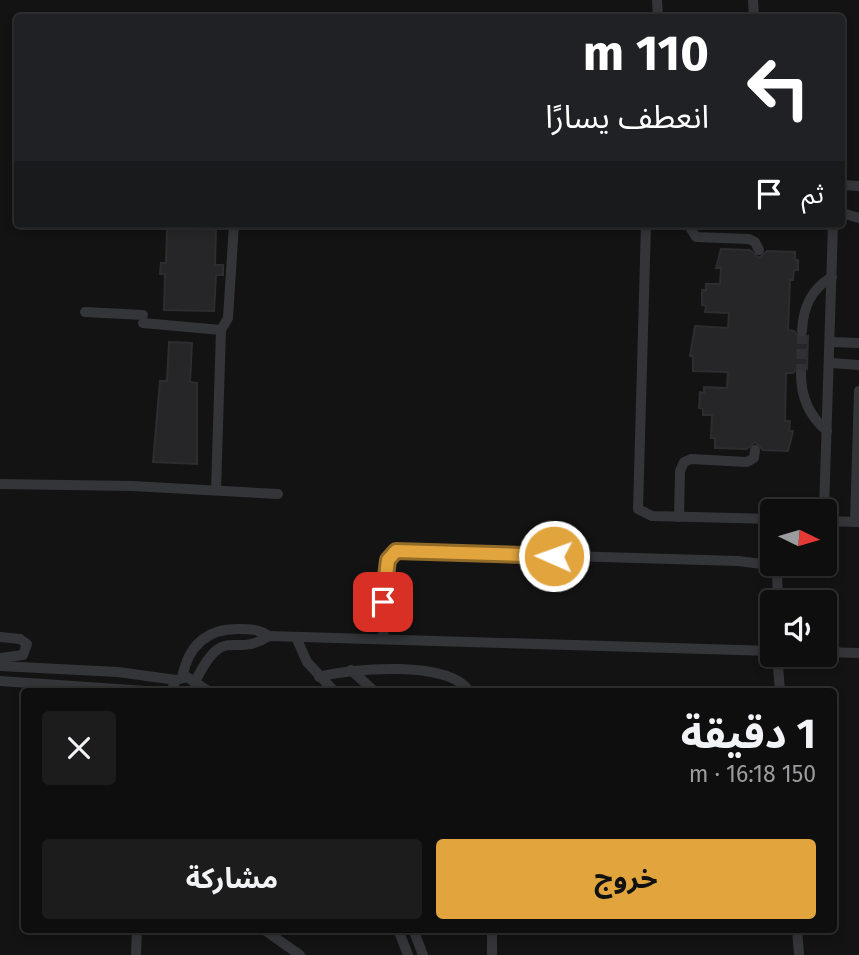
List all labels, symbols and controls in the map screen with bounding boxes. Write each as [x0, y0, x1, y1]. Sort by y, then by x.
text: 110 m [583, 24, 709, 83]
icon: left [733, 42, 824, 133]
text: انعطف يسارًا [545, 98, 709, 136]
icon: arrive [750, 175, 788, 213]
text: ثم [802, 179, 824, 210]
north arrow [760, 499, 836, 576]
map controls [760, 499, 837, 667]
position arrow [517, 519, 591, 593]
pin [353, 572, 413, 632]
icon: arrive [364, 583, 402, 621]
button: sound [760, 590, 837, 667]
text: 1 دقيقة [681, 709, 816, 759]
button: close [42, 711, 116, 785]
text: 150 m · 16:18 [689, 760, 816, 788]
button: مشاركة [42, 839, 422, 919]
button: خروج [436, 839, 816, 919]

